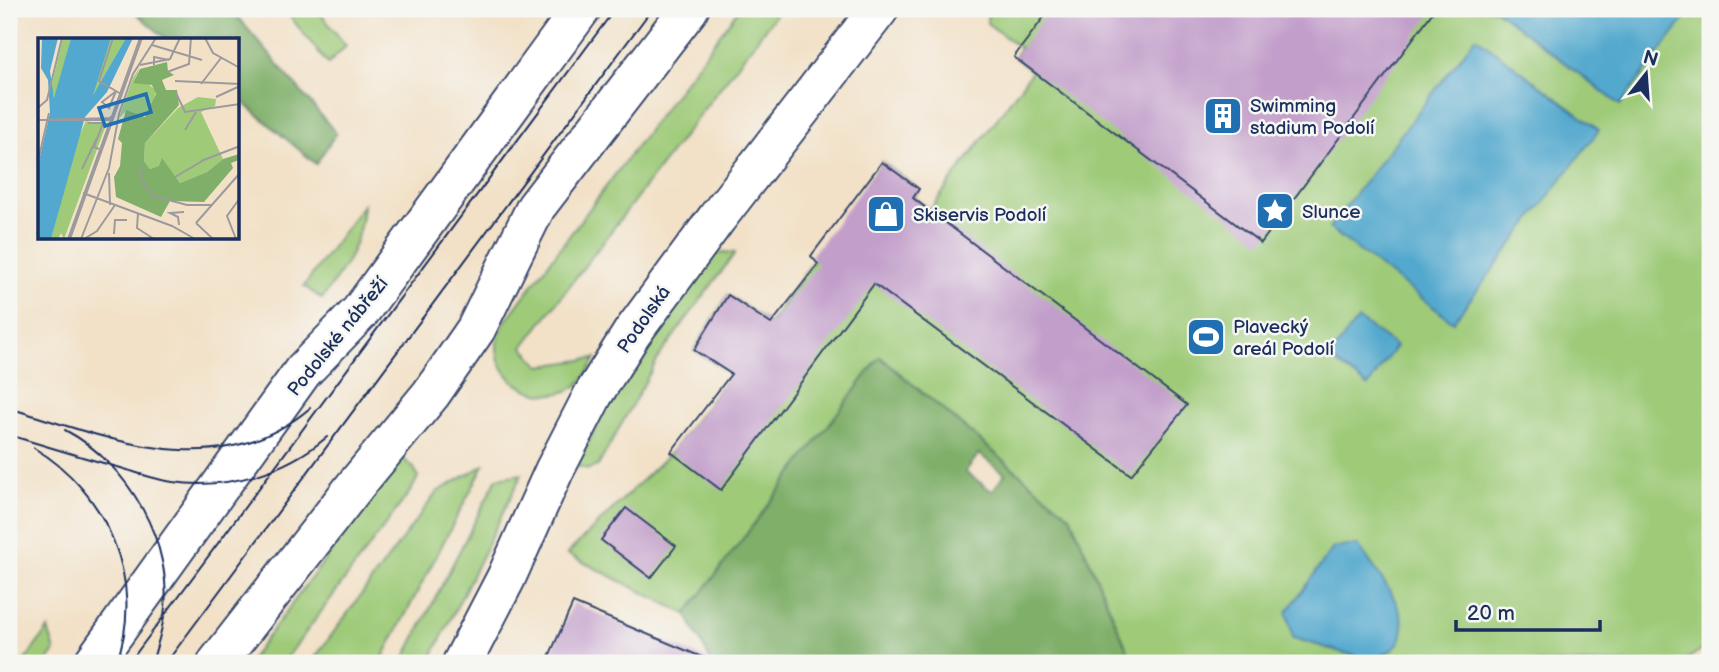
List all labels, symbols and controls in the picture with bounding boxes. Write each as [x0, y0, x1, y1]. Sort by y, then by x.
inset map [38, 38, 240, 240]
north arrow [1610, 38, 1680, 108]
text: N [1640, 46, 1661, 72]
building icon: Swimming stadium Podolí [1202, 95, 1244, 137]
place label: Swimming stadium Podolí [1250, 95, 1375, 140]
place icon: Slunce [1254, 190, 1296, 232]
shop icon: Skiservis Podolí [865, 193, 907, 235]
place label: Slunce [1302, 201, 1360, 224]
place label: Skiservis Podolí [913, 204, 1047, 227]
street label: Podolské nábřeží [283, 272, 394, 401]
street label: Podolská [613, 282, 676, 358]
sports icon: Plavecký areál Podolí [1185, 316, 1227, 358]
place label: Plavecký areál Podolí [1233, 316, 1335, 361]
scale bar [1456, 588, 1600, 632]
text: 20 m [1467, 601, 1515, 626]

